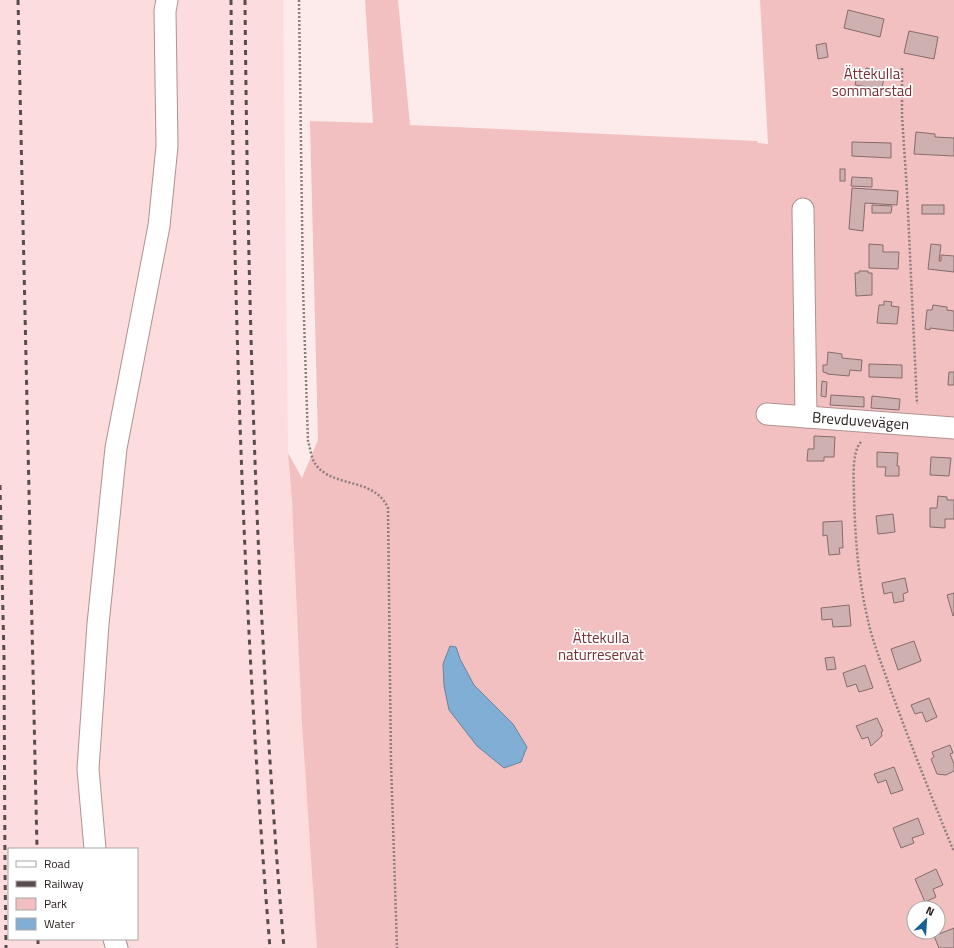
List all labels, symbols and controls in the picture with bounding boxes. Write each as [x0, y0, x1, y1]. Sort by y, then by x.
park label: Ättekulla sommarstad [832, 62, 912, 102]
street label: Brevduvevägen [811, 405, 910, 436]
park label: Ättekulla naturreservat [558, 626, 645, 666]
legend [8, 848, 138, 940]
text: Road [44, 854, 70, 873]
text: Railway [44, 874, 84, 893]
text: Park [44, 894, 67, 913]
north arrow [906, 900, 946, 940]
text: N [923, 902, 937, 920]
text: Water [44, 914, 75, 933]

